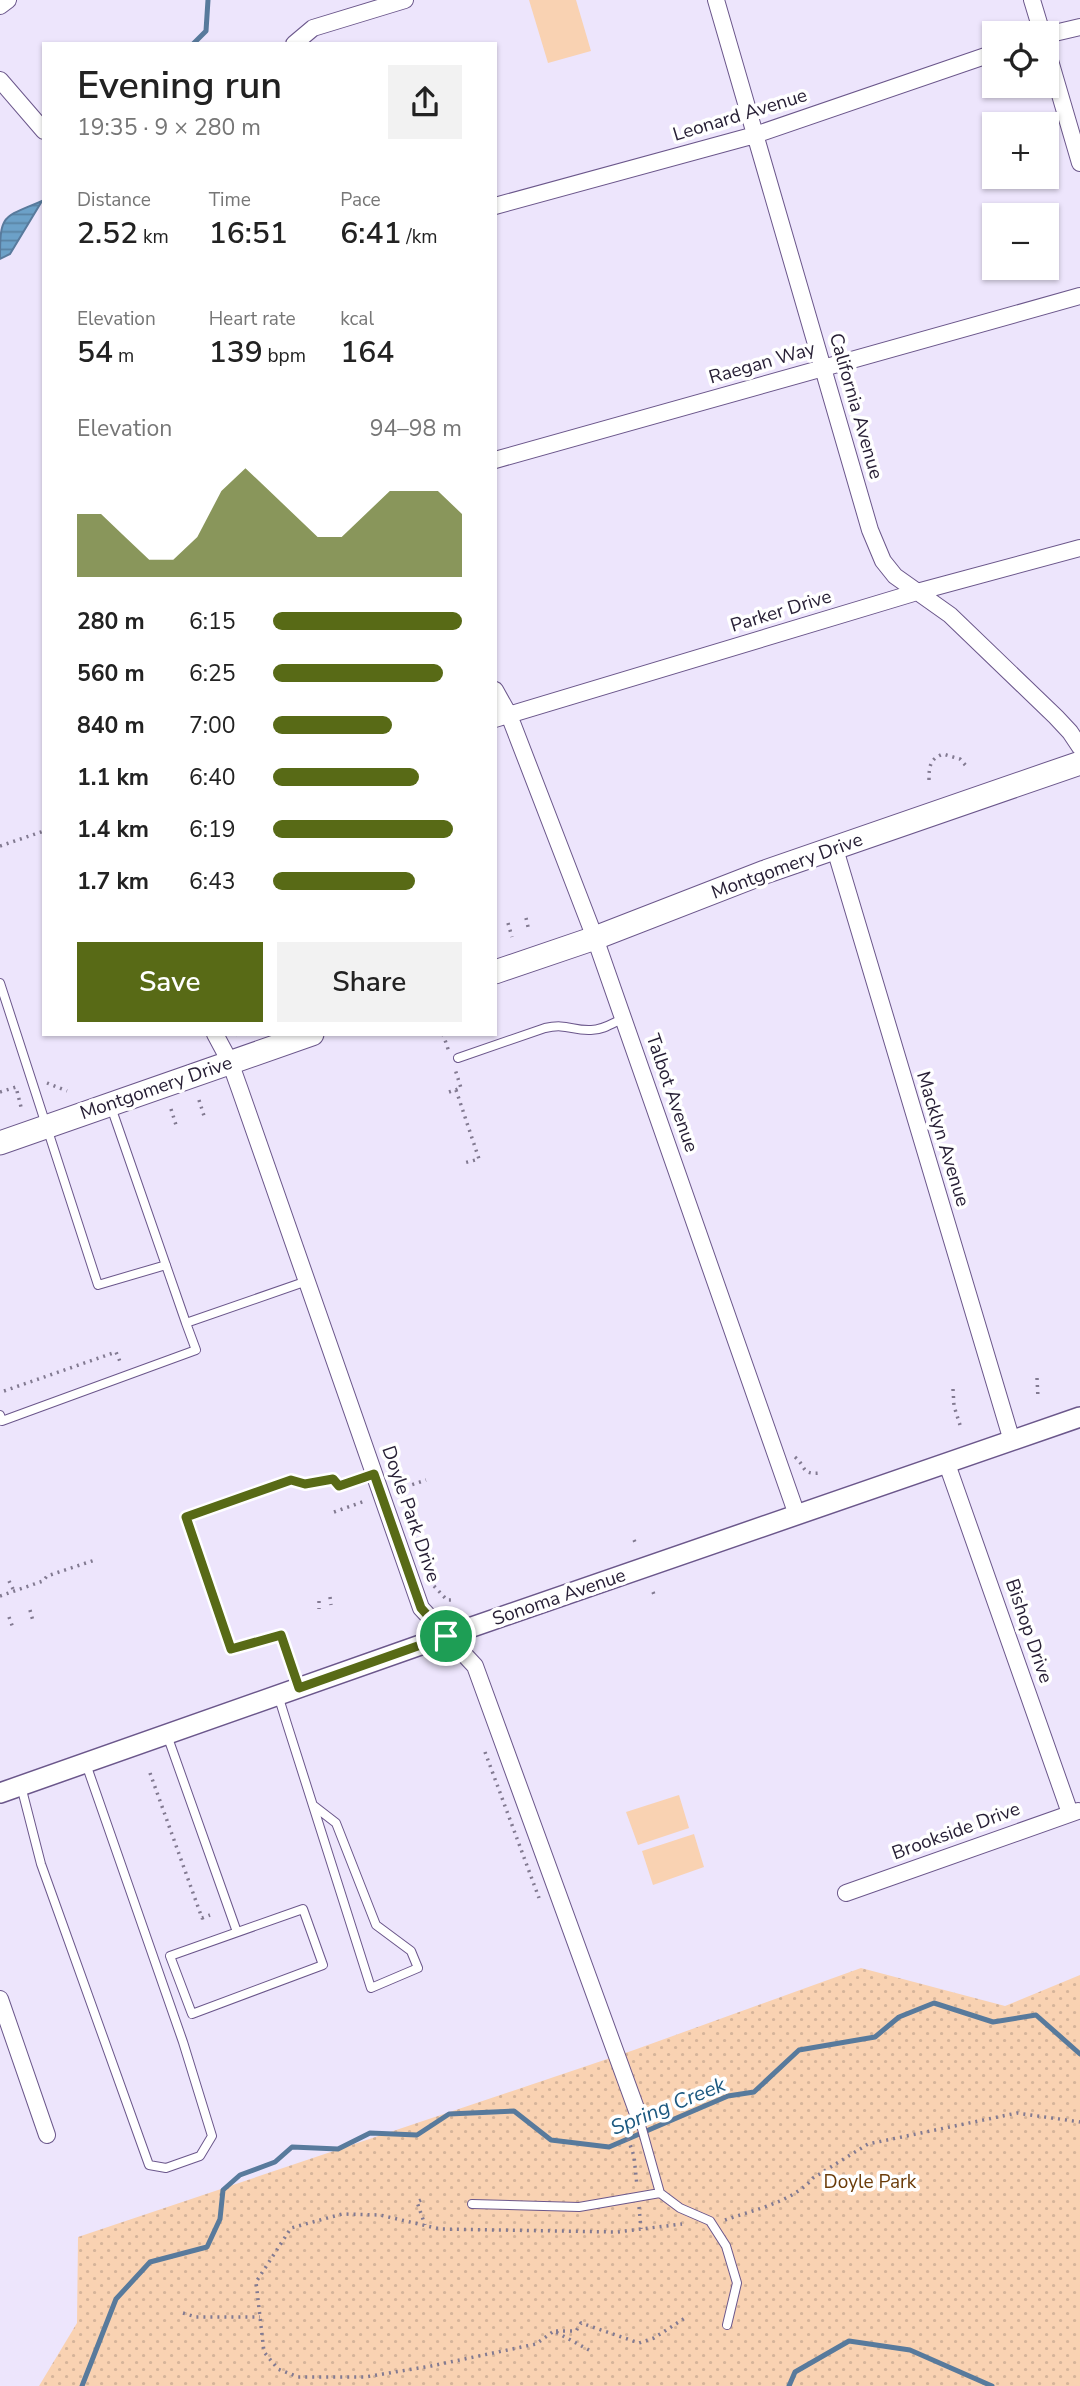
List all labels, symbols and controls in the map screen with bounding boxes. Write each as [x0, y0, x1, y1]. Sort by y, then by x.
map controls [982, 21, 1059, 280]
button: locate [982, 21, 1059, 98]
text: Evening run [77, 60, 282, 111]
button: share [388, 65, 462, 139]
street label: Leonard Avenue [670, 82, 810, 148]
text: 19:35 · 9 × 280 m [77, 112, 261, 143]
button: + [982, 112, 1059, 189]
text: Distance [77, 187, 151, 213]
text: Time [209, 187, 251, 213]
text: Pace [340, 187, 381, 213]
button: − [982, 203, 1059, 280]
text: 2.52 [77, 213, 138, 254]
text: 16:51 [209, 213, 288, 254]
text: 6:41 [340, 213, 401, 254]
text: km [138, 224, 169, 250]
text: /km [401, 224, 437, 250]
text: Elevation [77, 306, 156, 332]
text: Heart rate [209, 306, 296, 332]
text: kcal [340, 306, 374, 332]
street label: California Avenue [823, 330, 889, 482]
text: 54 [77, 332, 113, 373]
text: 139 [209, 332, 263, 373]
text: 164 [340, 332, 394, 373]
street label: Raegan Way [706, 335, 818, 391]
text: m [113, 343, 134, 369]
text: bpm [263, 343, 306, 369]
text: Elevation [77, 413, 172, 444]
text: 94–98 m [370, 413, 462, 444]
street label: Parker Drive [727, 583, 835, 639]
text: 280 m [77, 606, 145, 637]
text: 6:15 [189, 606, 236, 637]
text: 560 m [77, 658, 145, 689]
text: 6:25 [189, 658, 236, 689]
text: 840 m [77, 710, 145, 741]
text: 7:00 [189, 710, 236, 741]
text: 1.1 km [77, 762, 149, 793]
text: 6:40 [189, 762, 236, 793]
text: 1.4 km [77, 814, 149, 845]
text: 6:19 [189, 814, 236, 845]
street label: Montgomery Drive [708, 827, 866, 905]
text: 1.7 km [77, 866, 149, 897]
text: 6:43 [189, 866, 236, 897]
button: Save [77, 942, 263, 1022]
button: Share [277, 942, 462, 1022]
street label: Talbot Avenue [640, 1030, 704, 1156]
street label: Montgomery Drive [76, 1050, 236, 1126]
street label: Macklyn Avenue [910, 1068, 976, 1210]
street label: Doyle Park Drive [375, 1442, 447, 1586]
street label: Sonoma Avenue [489, 1562, 629, 1632]
street label: Bishop Drive [999, 1575, 1059, 1687]
pin [416, 1606, 476, 1666]
icon: arrive [427, 1617, 465, 1655]
street label: Brookside Drive [888, 1796, 1024, 1866]
water label: Spring Creek [606, 2070, 730, 2142]
park label: Doyle Park [824, 2169, 917, 2195]

